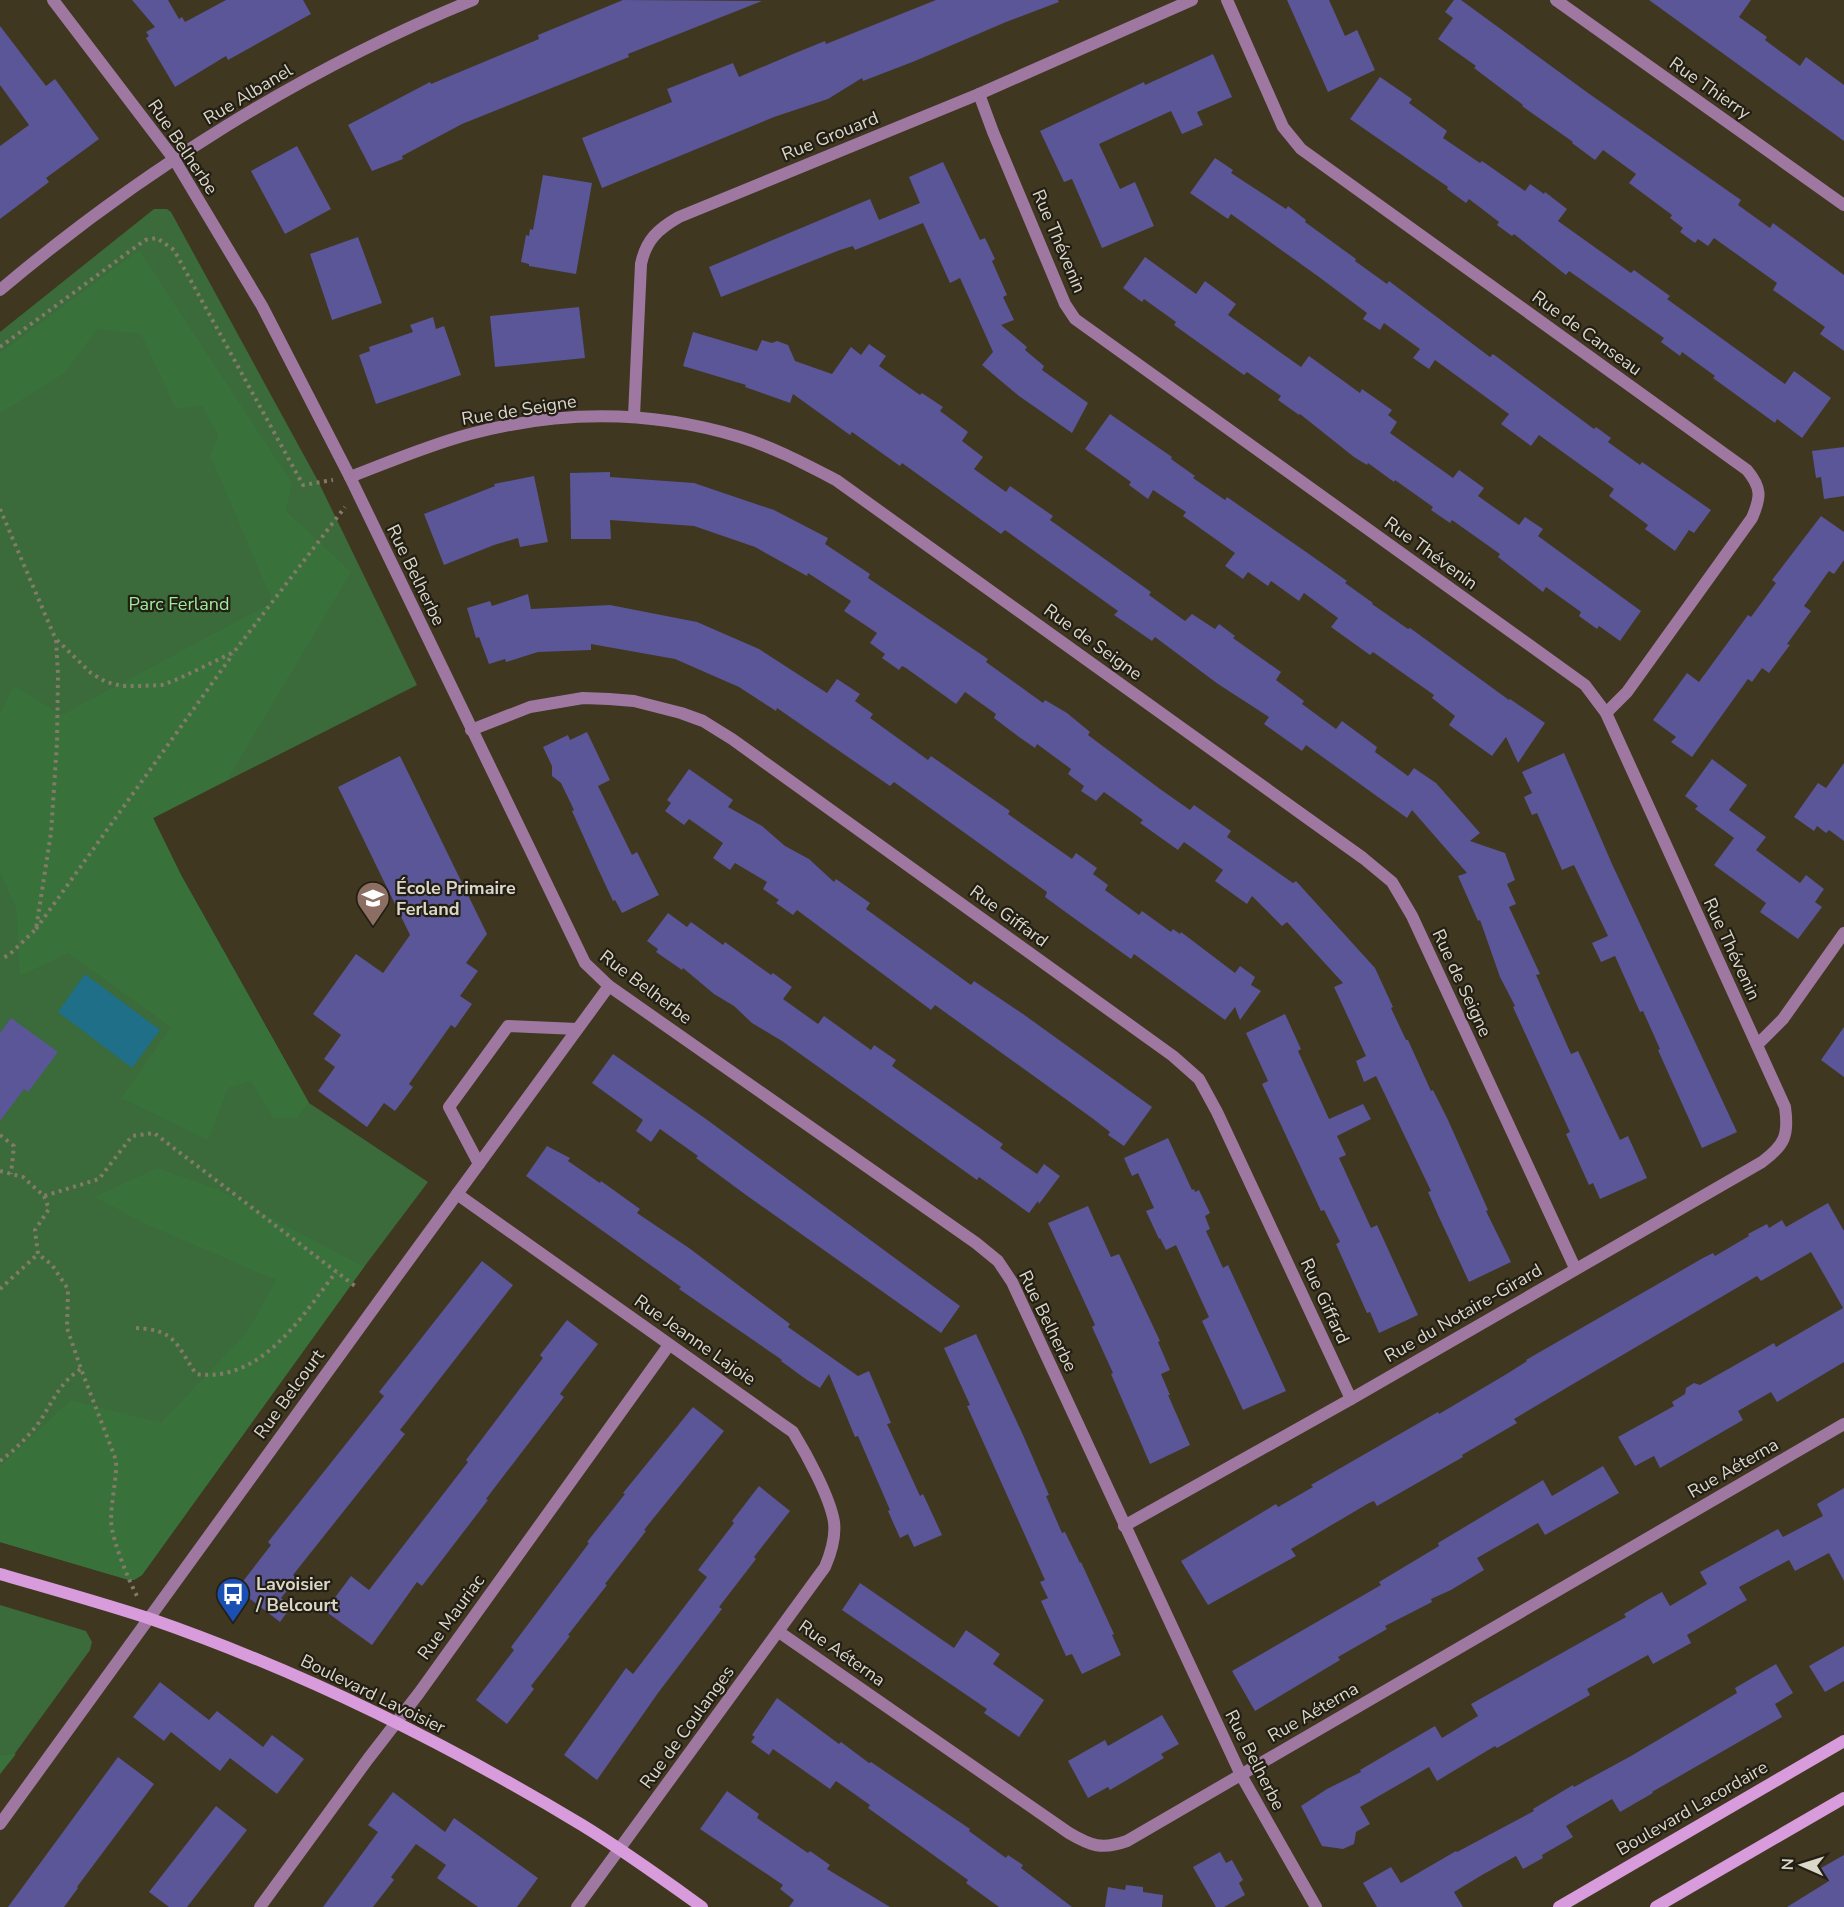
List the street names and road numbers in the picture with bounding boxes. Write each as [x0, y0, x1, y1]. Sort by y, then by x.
street label: Rue Thierry [1665, 51, 1756, 125]
street label: Rue Albanel [199, 58, 298, 130]
street label: Rue Belherbe [142, 95, 224, 199]
street label: Rue Grouard [778, 106, 882, 166]
street label: Rue Thévenin [1026, 186, 1092, 296]
street label: Rue de Canseau [1527, 285, 1647, 381]
street label: Rue de Seigne [460, 389, 578, 431]
street label: Rue Thévenin [1379, 511, 1483, 595]
street label: Rue Belherbe [381, 520, 451, 630]
street label: Rue de Seigne [1039, 598, 1147, 686]
street label: Rue Giffard [965, 879, 1053, 953]
street label: Rue Thévenin [1698, 894, 1766, 1004]
street label: Rue de Seigne [1427, 925, 1497, 1041]
street label: Rue Belherbe [595, 944, 697, 1030]
street label: Rue Giffard [1295, 1254, 1355, 1348]
street label: Rue du Notaire-Girard [1380, 1258, 1546, 1368]
street label: Rue Belherbe [1013, 1266, 1083, 1376]
street label: Rue Jeanne Lajoie [629, 1289, 761, 1391]
street label: Rue Belcourt [248, 1344, 330, 1443]
street label: Rue Aéterna [1683, 1432, 1783, 1504]
street label: Rue Mauriac [412, 1570, 490, 1664]
street label: Rue Aéterna [794, 1614, 890, 1692]
street label: Boulevard Lavoisier [297, 1648, 450, 1740]
street label: Rue de Coulanges [634, 1661, 740, 1793]
street label: Rue Aéterna [1263, 1676, 1363, 1748]
street label: Rue Belherbe [1219, 1706, 1291, 1814]
street label: Boulevard Lacordaire [1612, 1755, 1772, 1861]

